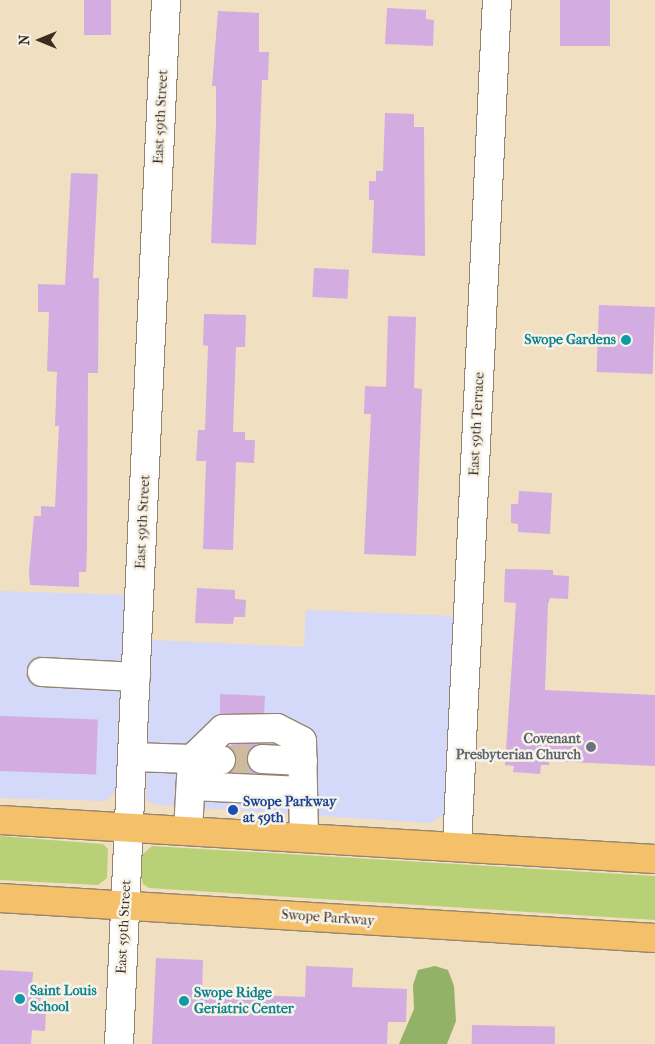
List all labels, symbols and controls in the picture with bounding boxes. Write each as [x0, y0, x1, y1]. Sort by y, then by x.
north arrow [15, 15, 65, 65]
text: N [16, 35, 33, 45]
street label: East 59th Street [150, 69, 172, 165]
place label: Swope Gardens [524, 332, 616, 348]
marker: Swope Gardens [620, 334, 632, 346]
street label: East 59th Terrace [466, 372, 488, 476]
street label: East 59th Street [132, 474, 154, 570]
place label: Covenant Presbyterian Church [456, 731, 581, 764]
marker: Covenant Presbyterian Church [585, 741, 597, 753]
place label: Swope Parkway at 59th [243, 794, 337, 826]
marker: Swope Parkway at 59th [227, 804, 239, 816]
street label: East 59th Street [113, 879, 135, 975]
street label: Swope Parkway [281, 906, 375, 930]
place label: Saint Louis School [30, 983, 97, 1016]
place label: Swope Ridge Geriatric Center [194, 985, 294, 1018]
marker: Saint Louis School [14, 993, 26, 1005]
marker: Swope Ridge Geriatric Center [178, 995, 190, 1007]

